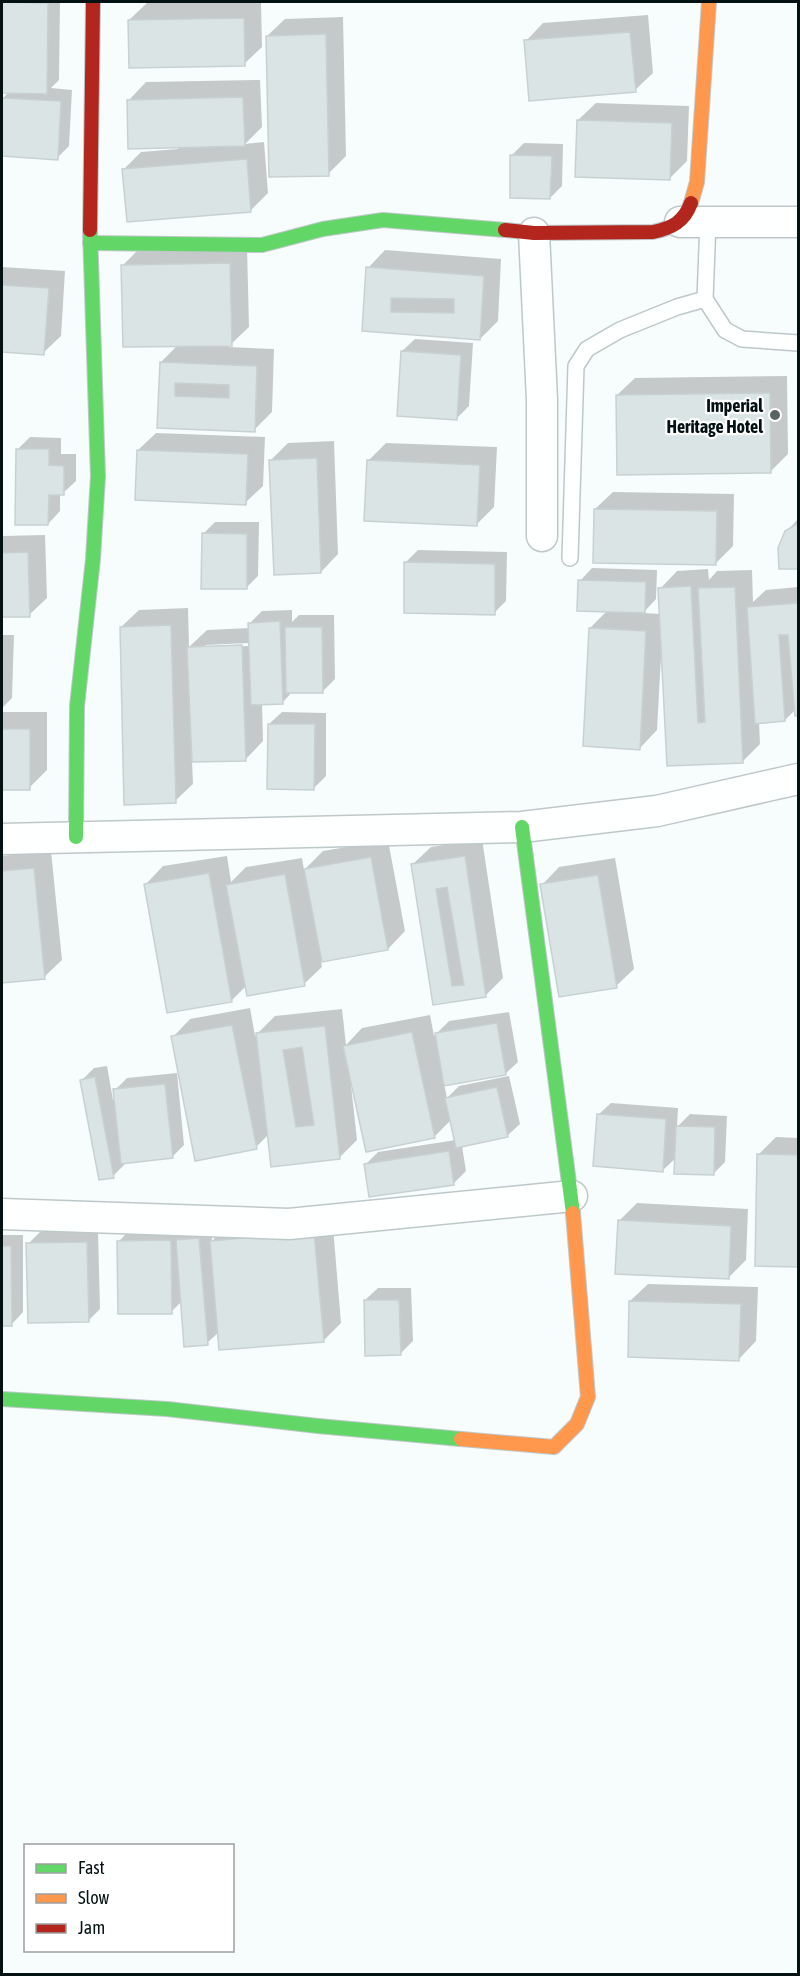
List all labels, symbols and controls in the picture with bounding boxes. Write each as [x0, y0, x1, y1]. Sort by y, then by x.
place label: Imperial Heritage Hotel [666, 395, 763, 437]
marker: Imperial Heritage Hotel [768, 408, 782, 422]
legend [24, 1844, 234, 1952]
text: Fast [78, 1857, 105, 1878]
text: Slow [78, 1887, 109, 1908]
text: Jam [78, 1917, 105, 1938]

